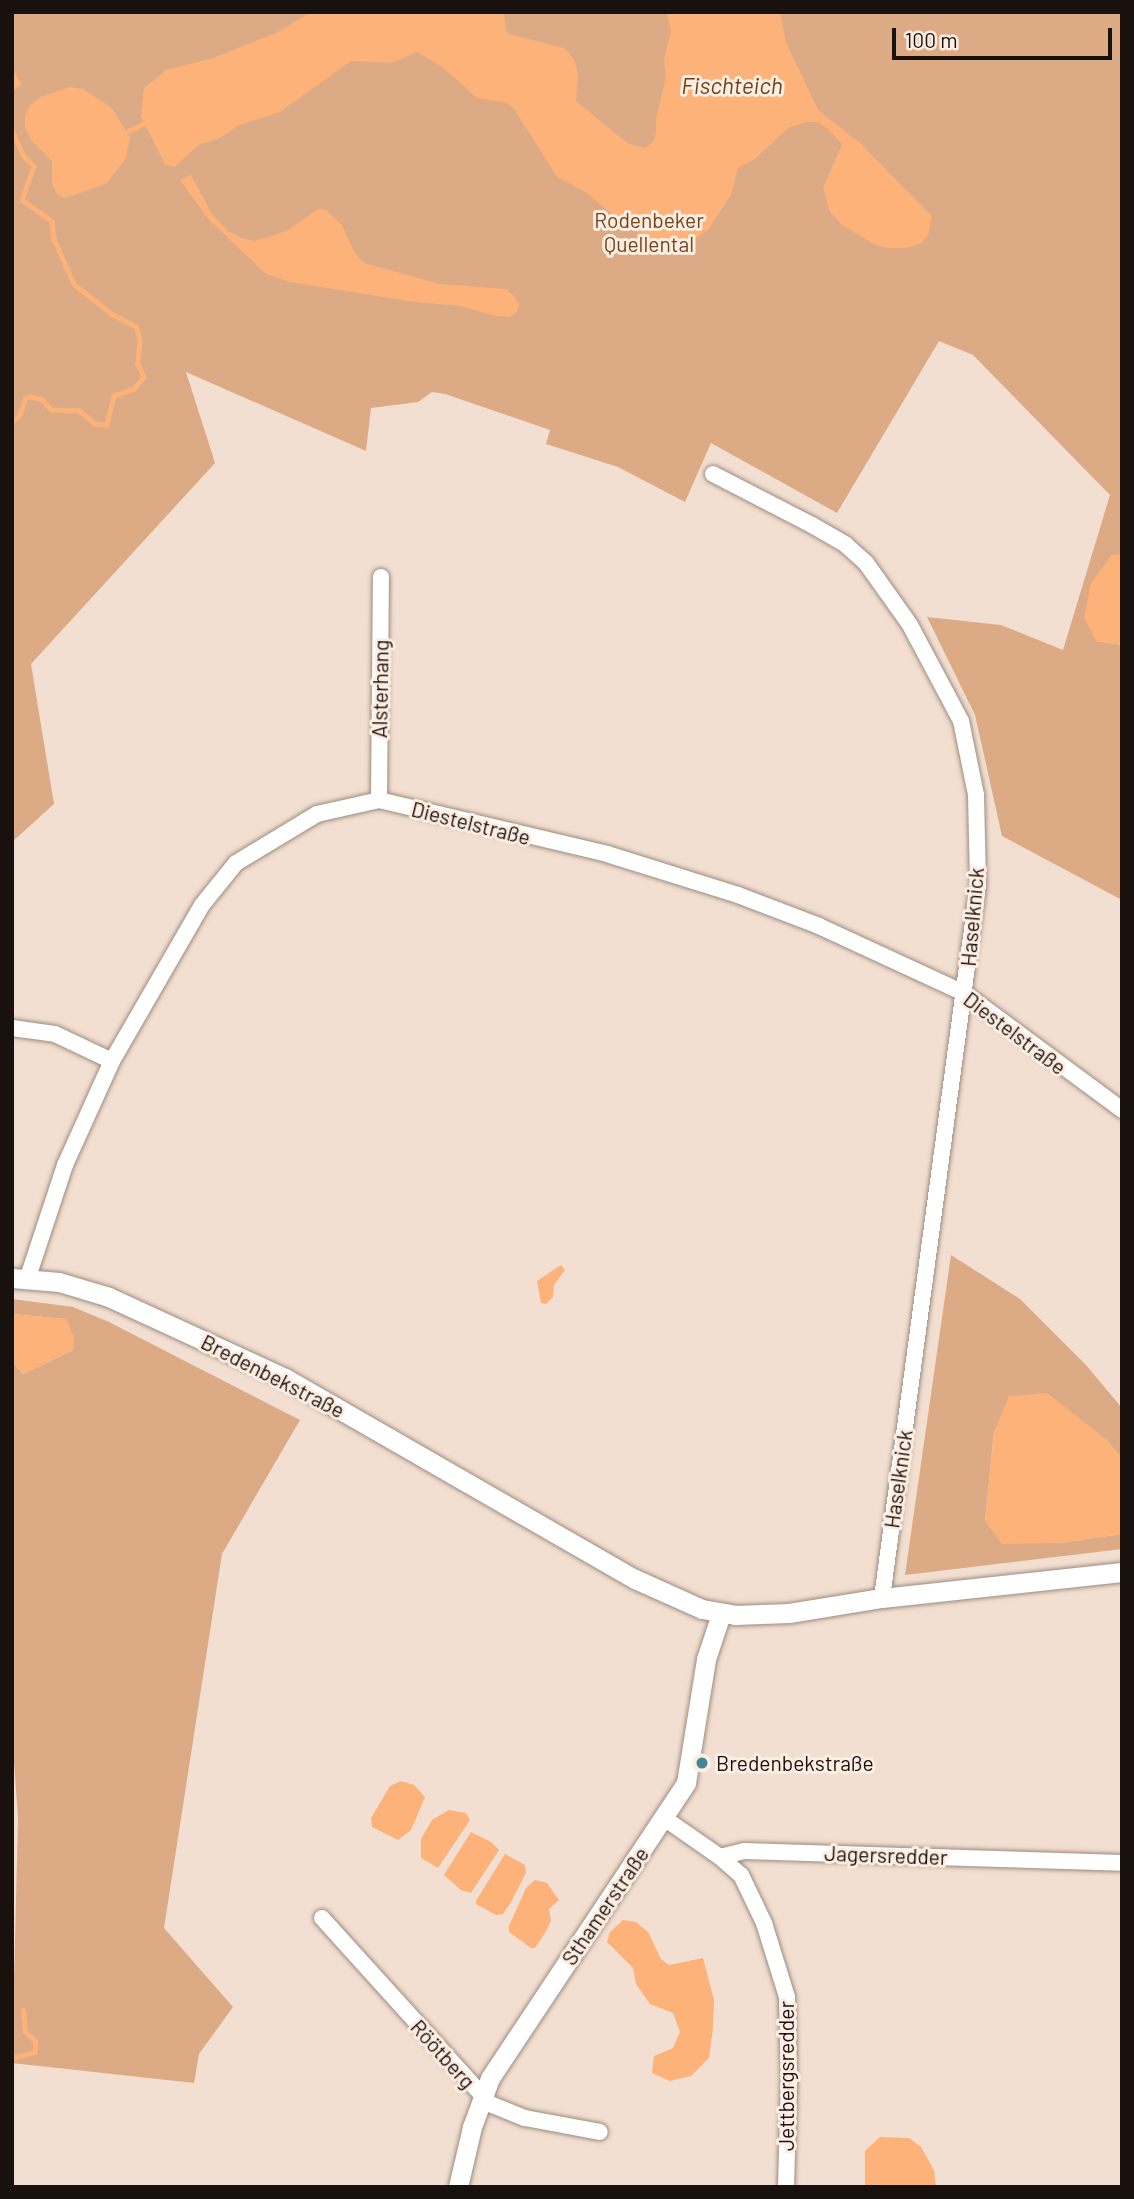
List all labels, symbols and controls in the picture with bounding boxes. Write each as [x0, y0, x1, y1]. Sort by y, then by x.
scale bar [896, 14, 1116, 58]
text: 100 m [905, 27, 958, 52]
water label: Fischteich [681, 71, 783, 99]
park label: Rodenbeker Quellental [594, 207, 704, 257]
street label: Alsterhang [367, 640, 393, 738]
street label: Diestelstraße [409, 796, 533, 850]
street label: Haselknick [955, 866, 989, 968]
street label: Diestelstraße [959, 986, 1071, 1080]
street label: Bredenbekstraße [197, 1329, 349, 1423]
street label: Haselknick [879, 1428, 917, 1530]
place label: Bredenbekstraße [716, 1750, 874, 1776]
marker: Bredenbekstraße [694, 1755, 710, 1771]
street label: Jagersredder [824, 1840, 948, 1870]
street label: Sthamerstraße [556, 1842, 654, 1970]
street label: Jettbergsredder [773, 2001, 799, 2151]
street label: Röötberg [406, 2014, 480, 2094]

